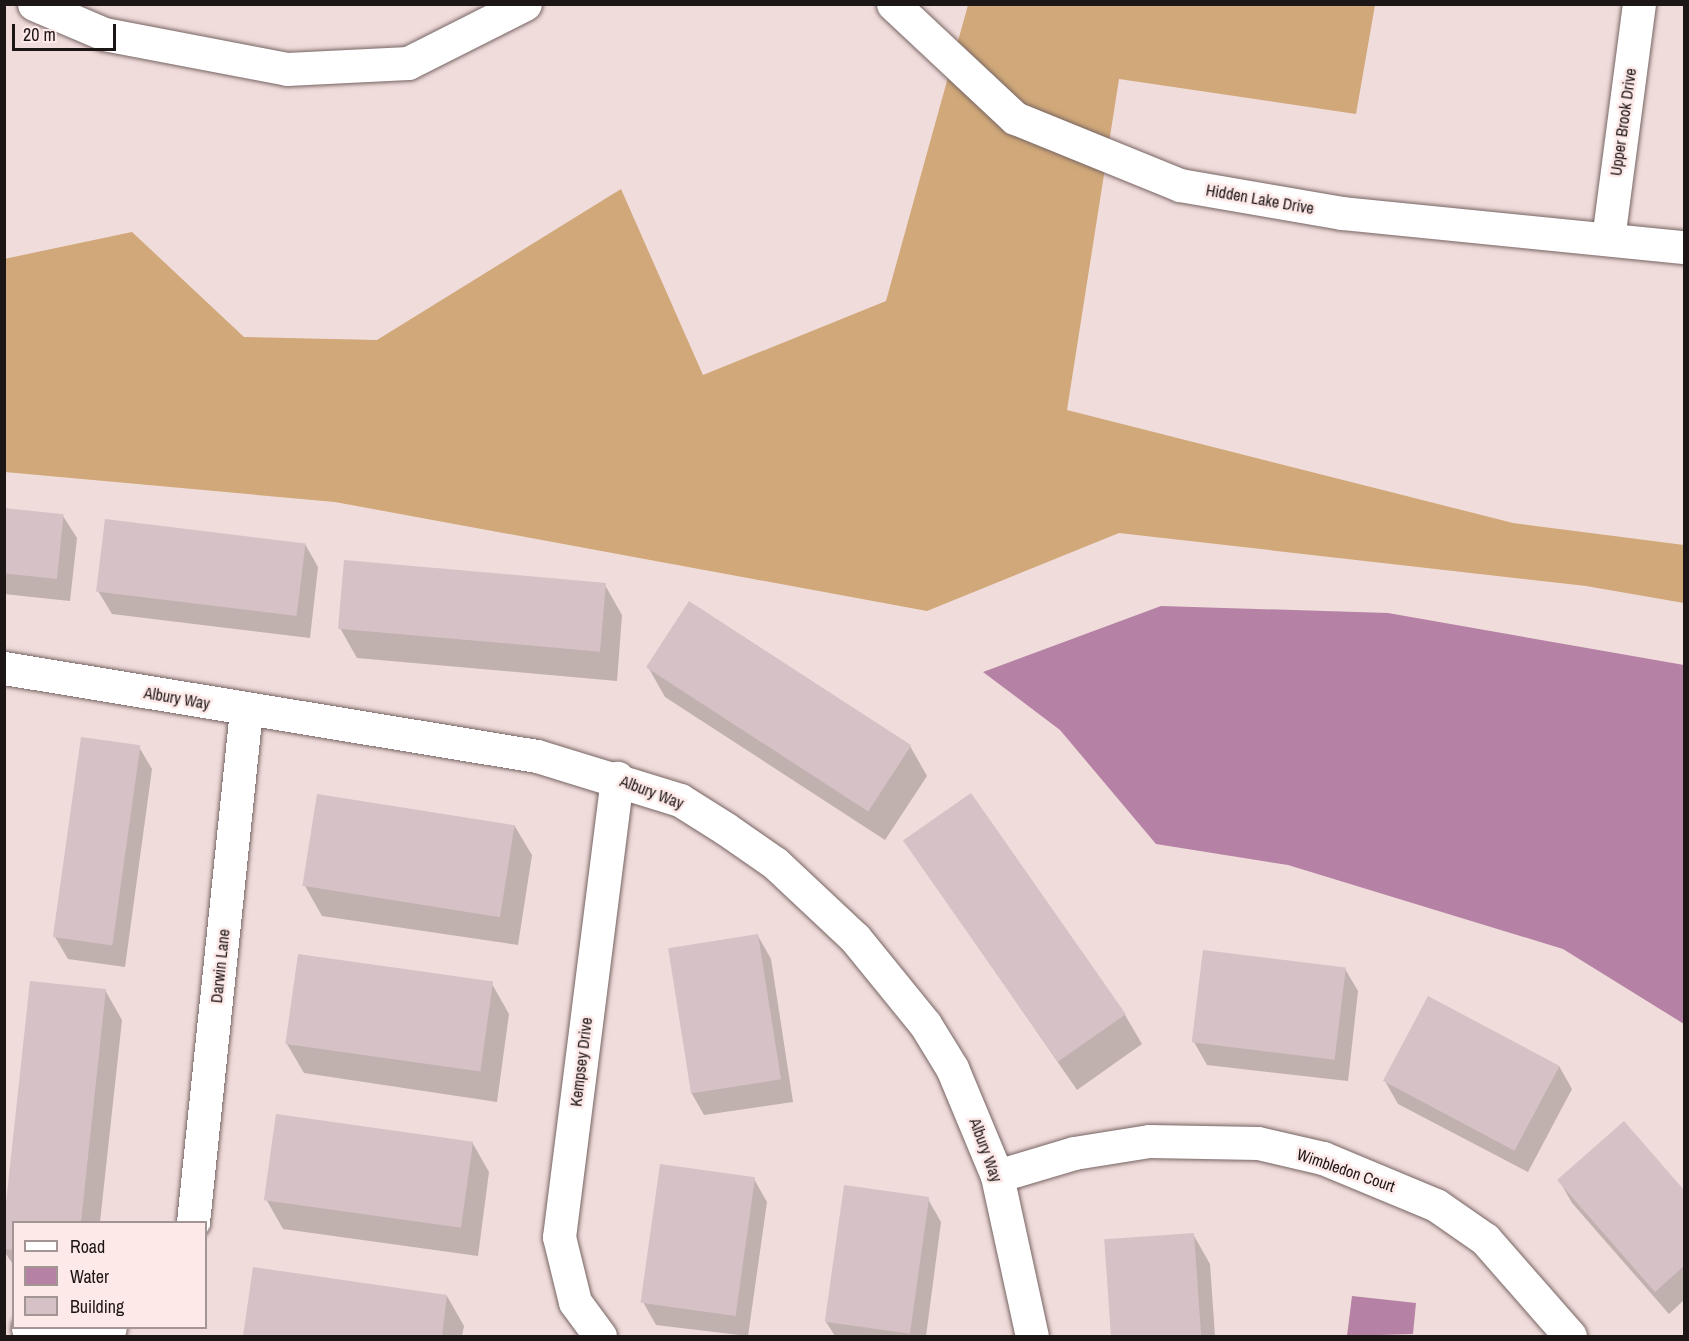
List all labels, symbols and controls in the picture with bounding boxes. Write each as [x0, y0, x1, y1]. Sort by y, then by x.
scale bar [15, 12, 118, 50]
text: 20 m [23, 22, 56, 47]
street label: Upper Brook Drive [1606, 67, 1640, 177]
street label: Hidden Lake Drive [1204, 180, 1316, 218]
street label: Albury Way [143, 683, 211, 713]
street label: Albury Way [617, 771, 687, 813]
street label: Darwin Lane [207, 928, 233, 1004]
street label: Kempsey Drive [566, 1016, 596, 1108]
street label: Albury Way [966, 1115, 1006, 1185]
street label: Wimbledon Court [1295, 1144, 1397, 1196]
legend [12, 1221, 207, 1329]
text: Road [70, 1234, 105, 1259]
text: Water [70, 1264, 109, 1289]
text: Building [70, 1294, 124, 1319]

